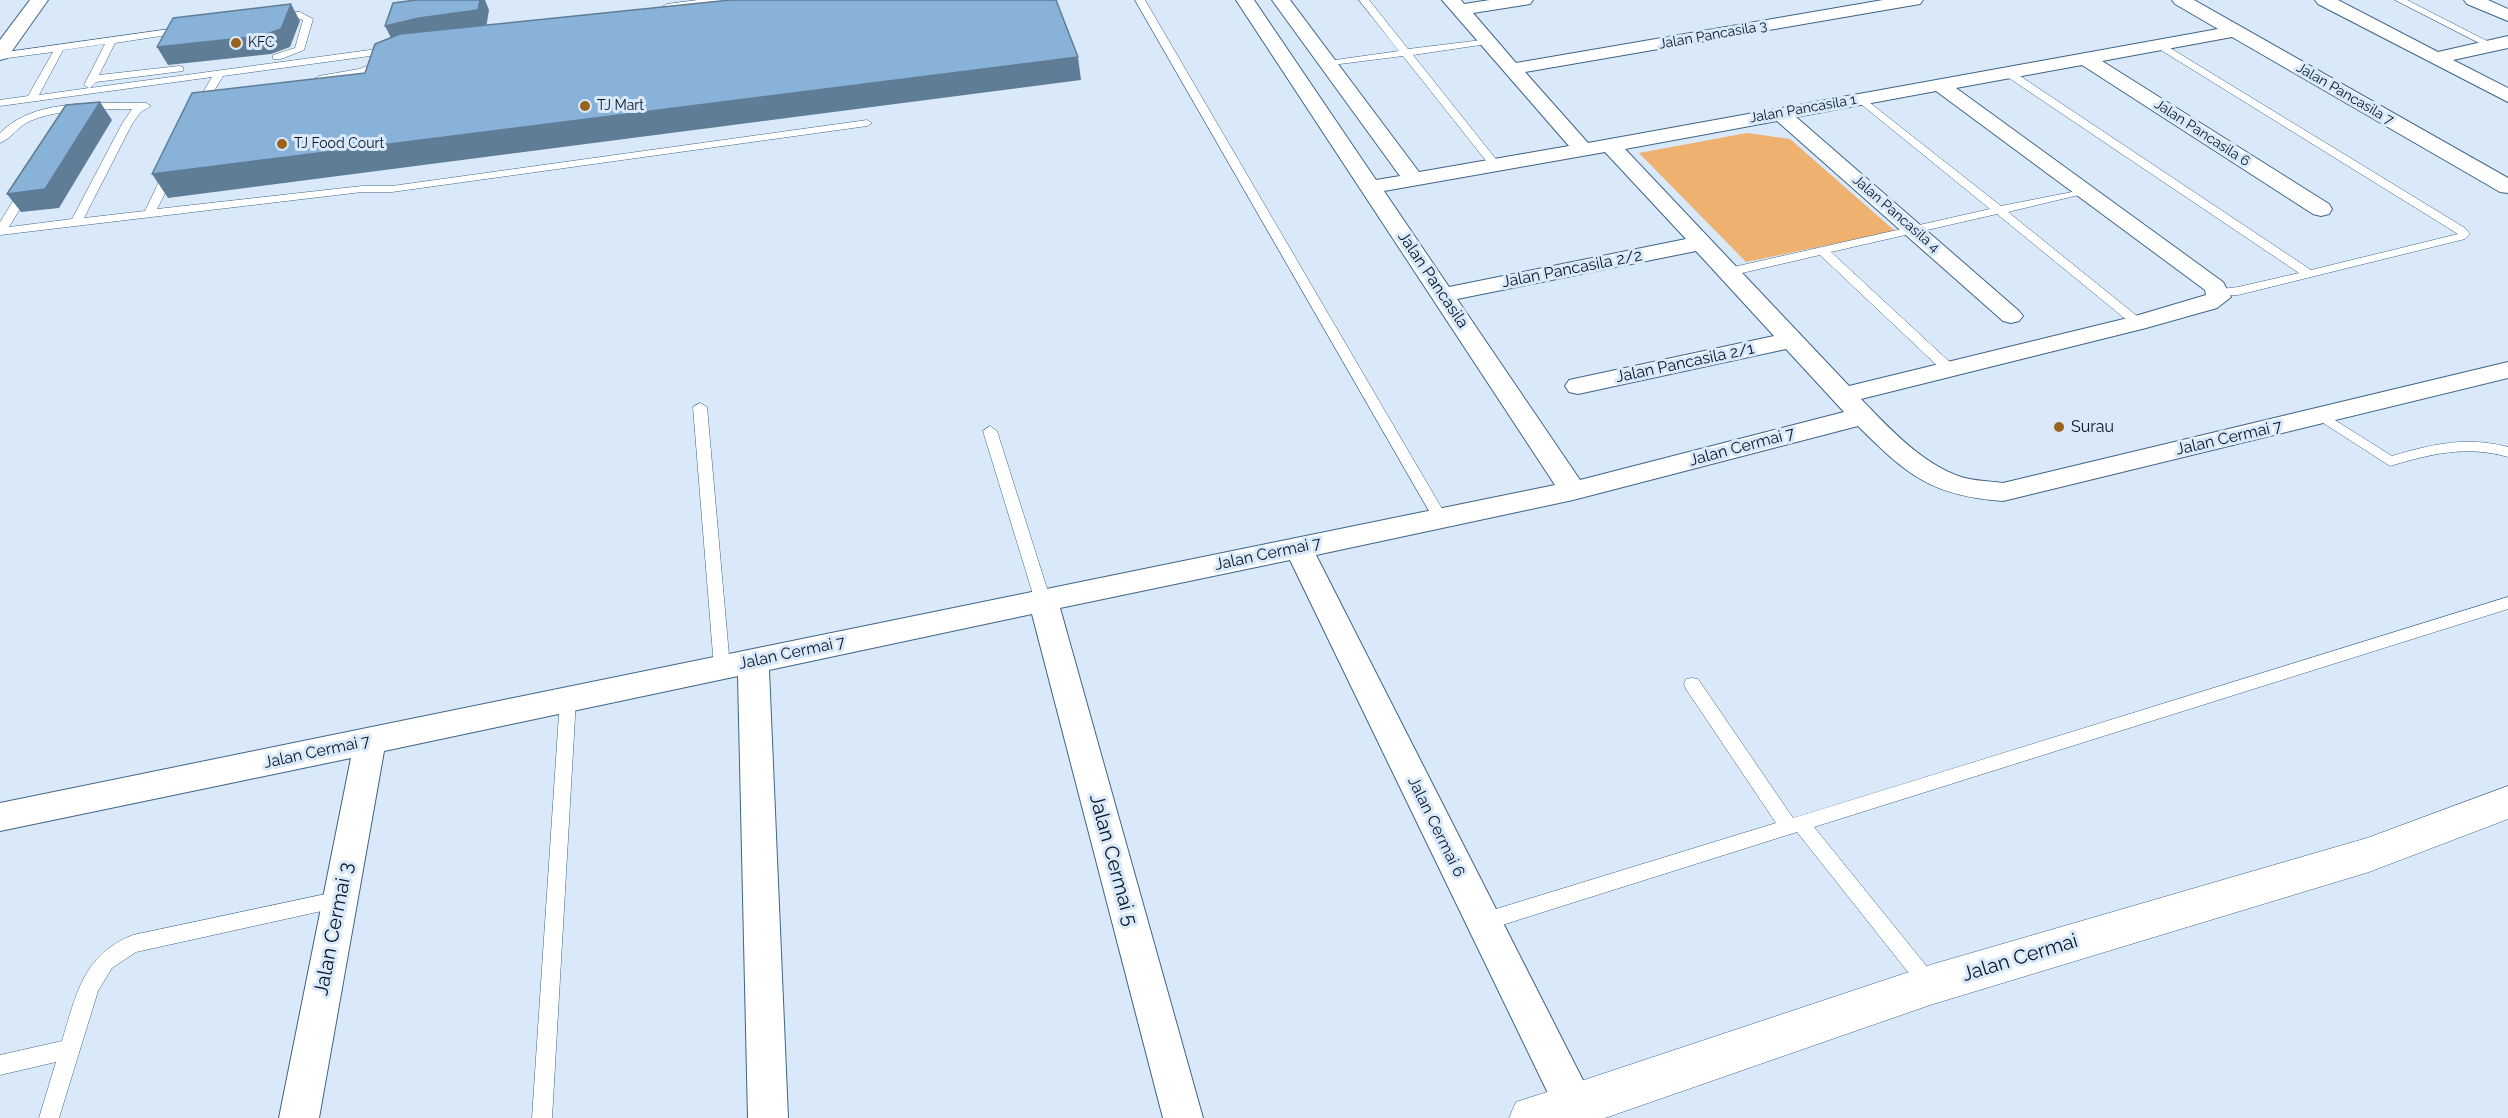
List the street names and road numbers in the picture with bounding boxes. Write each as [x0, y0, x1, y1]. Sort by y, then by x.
street label: Jalan Pancasila 3 [1658, 17, 1768, 53]
street label: Jalan Pancasila 7 [2293, 59, 2397, 129]
street label: Jalan Pancasila 1 [1748, 91, 1858, 127]
street label: Jalan Pancasila 6 [2151, 96, 2253, 170]
street label: Jalan Pancasila 4 [1849, 172, 1943, 256]
street label: Jalan Pancasila [1394, 228, 1472, 332]
street label: Jalan Pancasila 2/2 [1500, 246, 1644, 292]
street label: Jalan Pancasila 2/1 [1614, 339, 1756, 387]
street label: Jalan Cermai 7 [2174, 416, 2284, 460]
street label: Jalan Cermai 7 [1687, 424, 1797, 470]
street label: Jalan Cermai 7 [1213, 533, 1323, 575]
street label: Jalan Cermai 7 [737, 632, 847, 674]
street label: Jalan Cermai 7 [262, 731, 372, 773]
street label: Jalan Cermai 6 [1403, 774, 1469, 880]
street label: Jalan Cermai 5 [1084, 791, 1142, 929]
street label: Jalan Cermai 3 [309, 860, 359, 998]
street label: Jalan Cermai [1959, 929, 2081, 987]

